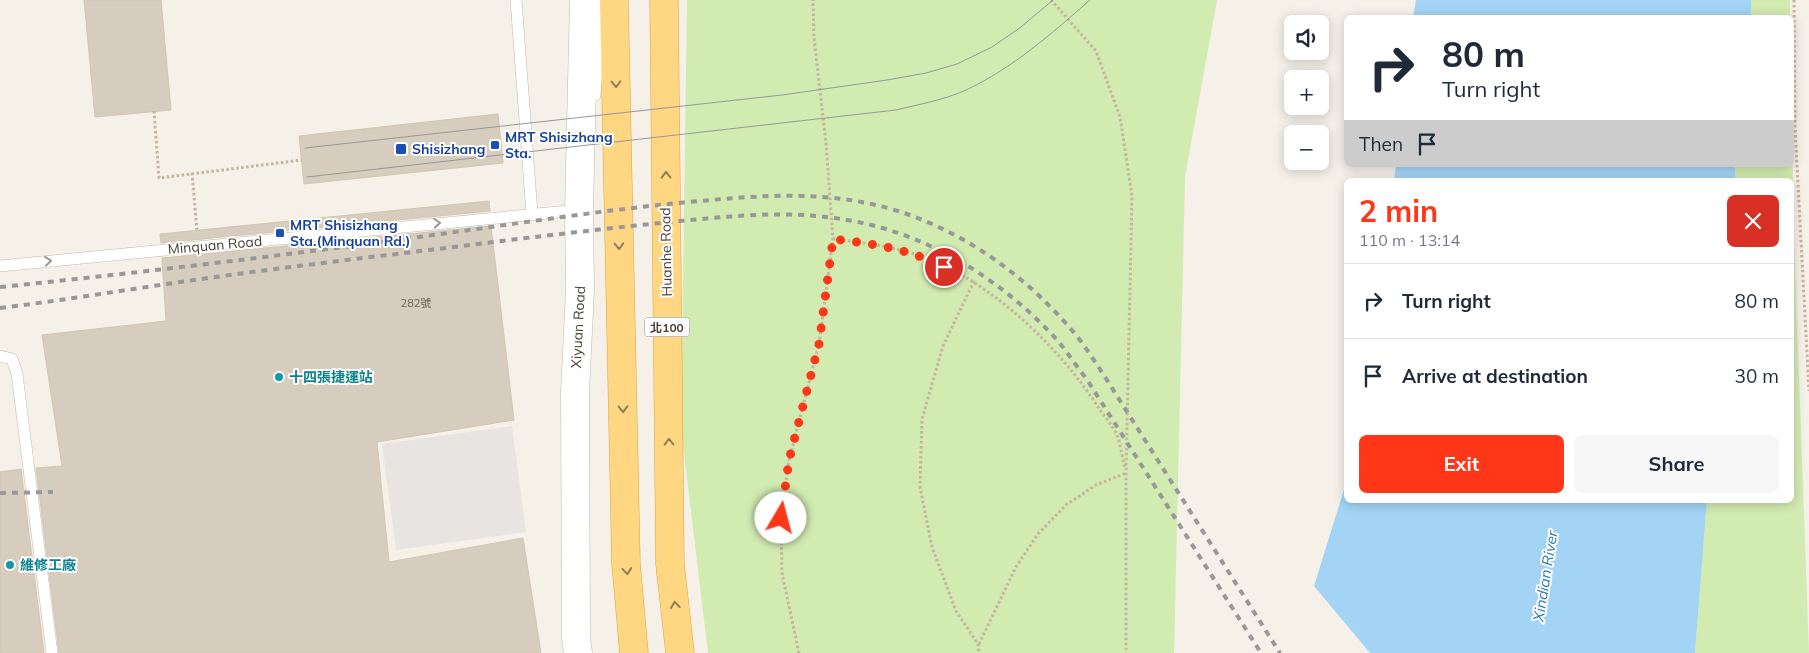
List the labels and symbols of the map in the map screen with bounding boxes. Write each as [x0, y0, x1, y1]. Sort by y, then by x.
one-way arrow [610, 80, 621, 88]
place label: MRT Shisizhang Sta. [505, 128, 613, 162]
marker: MRT Shisizhang Sta. [489, 139, 501, 151]
place label: Shisizhang [412, 140, 485, 158]
marker: Shisizhang [394, 142, 408, 156]
one-way arrow [660, 171, 671, 179]
street label: Huanhe Road [656, 207, 676, 297]
place label: MRT Shisizhang Sta.(Minquan Rd.) [290, 216, 410, 250]
one-way arrow [433, 218, 441, 229]
marker: MRT Shisizhang Sta.(Minquan Rd.) [274, 227, 286, 239]
street label: Minquan Road [167, 232, 263, 258]
one-way arrow [614, 242, 625, 250]
pin [923, 246, 965, 288]
one-way arrow [45, 256, 53, 267]
street label: Xiyuan Road [567, 285, 589, 369]
house number: 282號 [401, 296, 431, 310]
road number: 北100 [644, 318, 690, 337]
place label: 十四張捷運站 [289, 368, 373, 386]
marker: 十四張捷運站 [273, 371, 285, 383]
one-way arrow [618, 405, 628, 413]
one-way arrow [663, 438, 674, 446]
position arrow [754, 491, 806, 543]
water label: Xindian River [1528, 529, 1562, 624]
place label: 維修工廠 [20, 556, 76, 574]
marker: 維修工廠 [4, 559, 16, 571]
one-way arrow [621, 567, 632, 575]
one-way arrow [670, 600, 681, 608]

